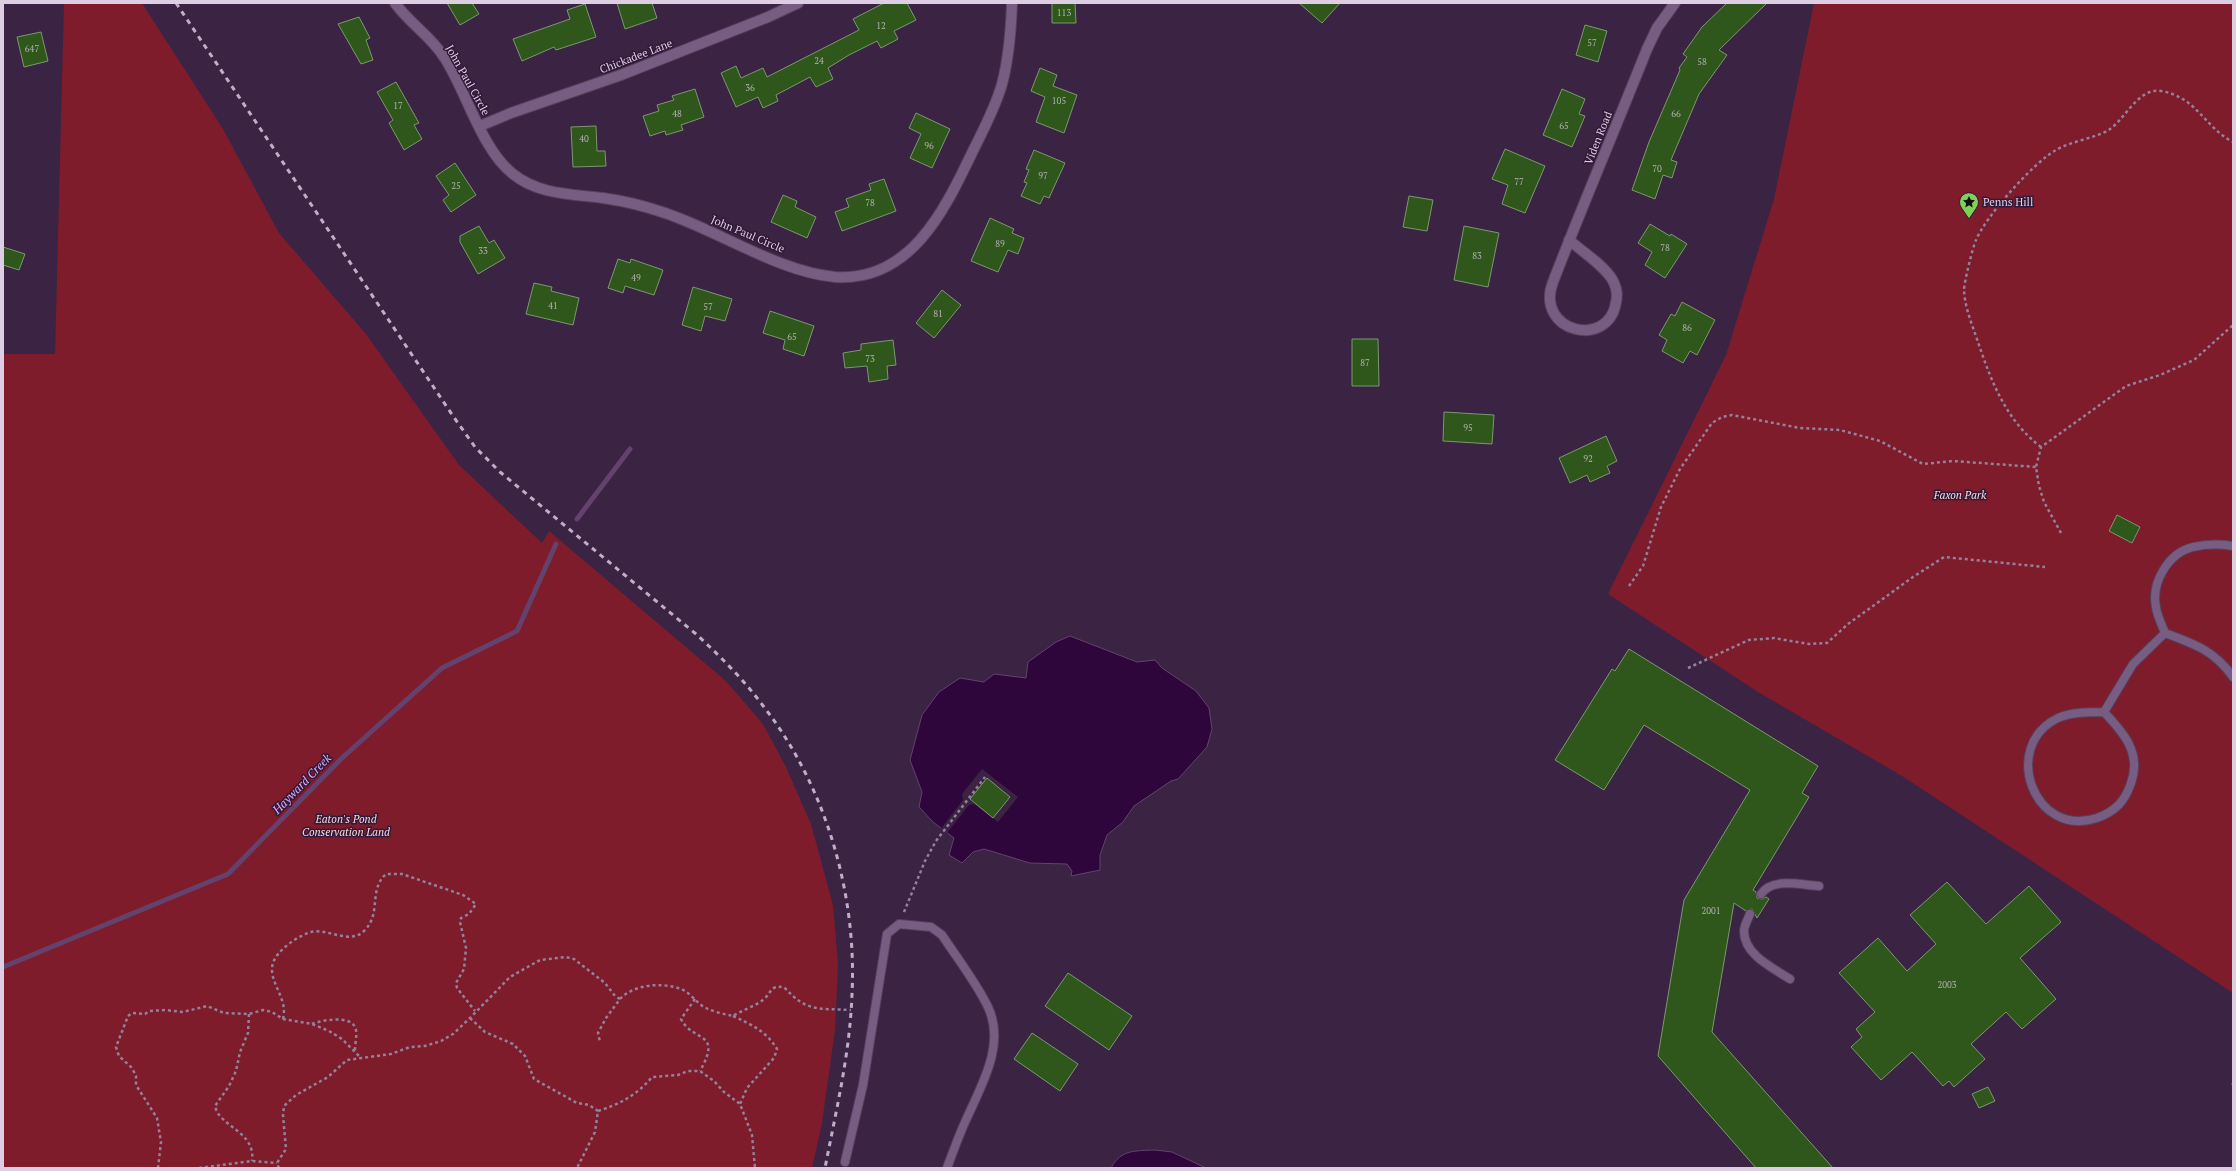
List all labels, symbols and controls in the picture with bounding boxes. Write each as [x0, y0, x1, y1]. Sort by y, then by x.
house number: 113 [1057, 7, 1071, 19]
house number: 12 [876, 20, 886, 32]
street label: Chickadee Lane [598, 36, 675, 76]
house number: 57 [1587, 37, 1597, 49]
street label: John Paul Circle [443, 42, 493, 118]
house number: 647 [25, 43, 39, 55]
house number: 24 [814, 55, 824, 67]
house number: 58 [1697, 56, 1707, 68]
house number: 36 [745, 82, 755, 94]
house number: 105 [1052, 95, 1066, 107]
house number: 17 [393, 100, 403, 112]
house number: 48 [672, 108, 682, 120]
house number: 66 [1671, 108, 1681, 120]
street label: Viden Road [1581, 109, 1615, 167]
house number: 65 [1559, 120, 1569, 132]
house number: 40 [579, 133, 589, 145]
house number: 96 [924, 140, 934, 152]
house number: 70 [1652, 163, 1662, 175]
house number: 97 [1038, 170, 1048, 182]
house number: 77 [1514, 176, 1524, 188]
house number: 25 [451, 180, 461, 192]
place icon: Penns Hill [1958, 191, 1980, 219]
place label: Penns Hill [1983, 195, 2033, 209]
house number: 78 [865, 197, 875, 209]
street label: John Paul Circle [709, 212, 787, 256]
house number: 89 [995, 238, 1005, 250]
house number: 78 [1660, 242, 1670, 254]
house number: 33 [478, 245, 488, 257]
house number: 83 [1472, 250, 1482, 262]
house number: 49 [631, 272, 641, 284]
house number: 41 [548, 300, 558, 312]
house number: 57 [703, 301, 713, 313]
house number: 81 [933, 308, 943, 320]
house number: 86 [1682, 322, 1692, 334]
house number: 65 [787, 331, 797, 343]
house number: 73 [865, 353, 875, 365]
house number: 87 [1360, 357, 1370, 369]
house number: 95 [1463, 422, 1473, 434]
house number: 92 [1583, 453, 1593, 465]
park label: Faxon Park [1933, 488, 1987, 502]
water label: Hayward Creek [268, 750, 334, 818]
park label: Eaton's Pond Conservation Land [302, 812, 390, 839]
house number: 2001 [1701, 905, 1721, 917]
house number: 2003 [1937, 979, 1957, 991]

